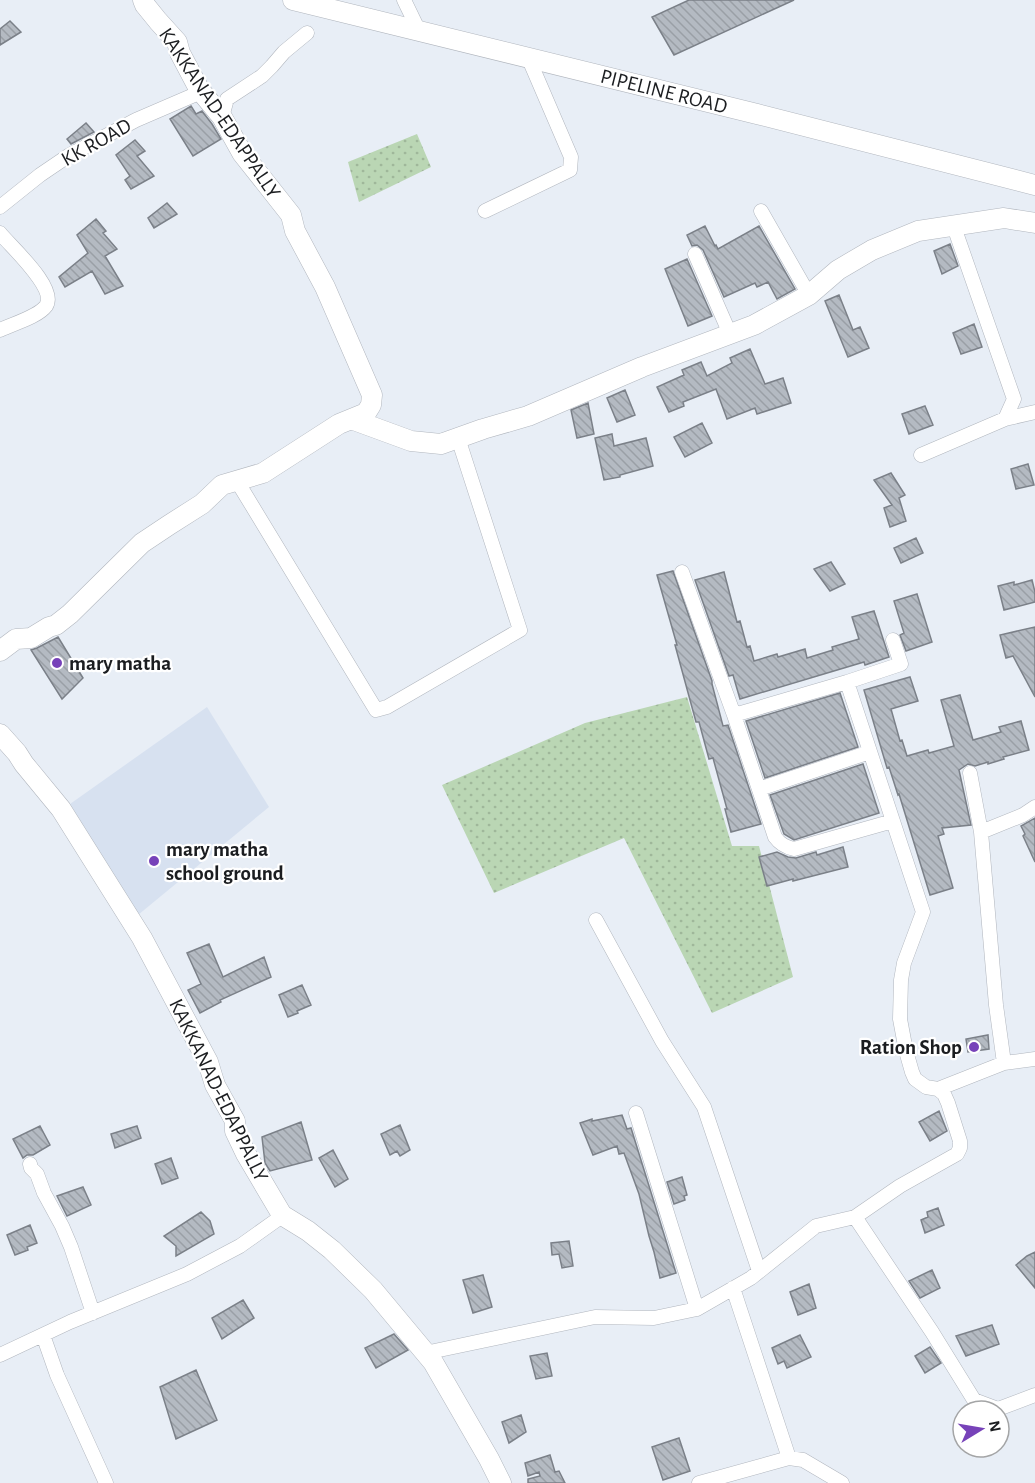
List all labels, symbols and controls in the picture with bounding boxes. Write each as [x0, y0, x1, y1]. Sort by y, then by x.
street label: KAKKANAD-EDAPPALLY [155, 24, 284, 202]
street label: PIPELINE ROAD [598, 66, 730, 117]
street label: KK ROAD [58, 115, 135, 170]
place label: mary matha [69, 653, 171, 674]
marker: mary matha [50, 656, 64, 670]
place label: mary matha school ground [166, 839, 284, 884]
marker: mary matha school ground [147, 854, 161, 868]
street label: KAKKANAD-EDAPPALLY [165, 996, 272, 1185]
place label: Ration Shop [860, 1037, 962, 1058]
marker: Ration Shop [967, 1040, 981, 1054]
north arrow [951, 1399, 1011, 1459]
text: N [986, 1419, 1004, 1433]

